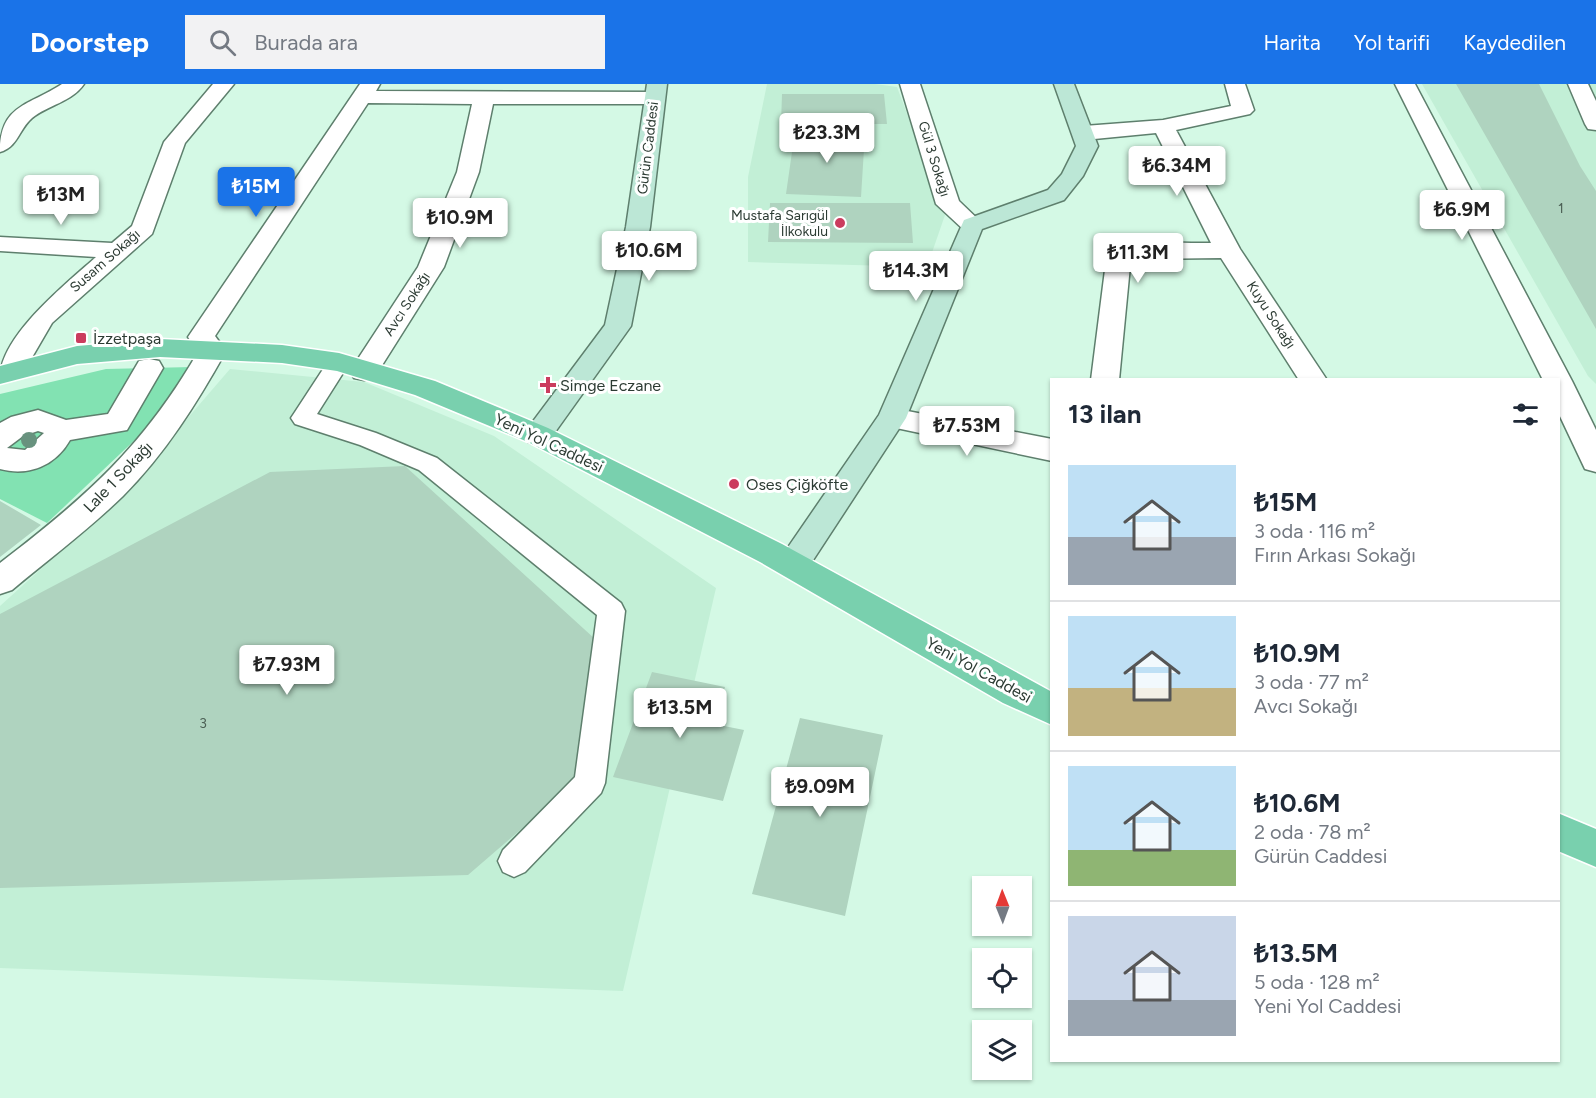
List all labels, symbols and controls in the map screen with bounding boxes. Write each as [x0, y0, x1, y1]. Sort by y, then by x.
search box [185, 15, 605, 69]
text: Doorstep [30, 25, 149, 59]
icon: search [206, 26, 239, 59]
text: Burada ara [254, 29, 358, 56]
text: Harita [1264, 30, 1321, 55]
text: Yol tarifi [1354, 30, 1430, 55]
text: Kaydedilen [1463, 30, 1566, 55]
street label: Gürün Caddesi [634, 101, 662, 195]
pin: ₺23.3M [778, 113, 876, 164]
street label: Gül 3 Sokağı [914, 119, 954, 199]
text: ₺23.3M [793, 120, 861, 144]
pin: ₺6.34M [1128, 146, 1226, 197]
text: ₺6.34M [1143, 153, 1211, 177]
pin: ₺15M [220, 167, 292, 218]
text: ₺15M [232, 174, 280, 198]
pin: ₺13M [25, 175, 97, 226]
text: ₺13M [37, 182, 85, 206]
pin: ₺6.9M [1420, 190, 1504, 241]
text: ₺6.9M [1434, 197, 1490, 221]
pin: ₺10.9M [411, 198, 509, 249]
house number: 1 [1558, 200, 1564, 217]
text: ₺10.9M [427, 205, 493, 229]
place label: Mustafa Sarıgül İlkokulu [731, 207, 828, 240]
marker: Mustafa Sarıgül İlkokulu [833, 216, 847, 230]
street label: Susam Sokağı [66, 226, 144, 296]
pin: ₺10.6M [600, 231, 698, 282]
pin: ₺11.3M [1089, 233, 1187, 284]
text: ₺10.6M [616, 238, 682, 262]
text: ₺11.3M [1107, 240, 1169, 264]
pin: ₺14.3M [867, 251, 965, 302]
text: ₺14.3M [883, 258, 949, 282]
street label: Avcı Sokağı [380, 269, 434, 339]
street label: Kuyu Sokağı [1243, 278, 1299, 352]
place label: İzzetpaşa [93, 329, 161, 348]
marker: İzzetpaşa [74, 331, 88, 345]
place label: Simge Eczane [560, 376, 661, 395]
marker: Simge Eczane [541, 378, 555, 392]
text: 13 ilan [1068, 398, 1141, 430]
icon: filters [1509, 398, 1542, 431]
pin: ₺7.53M [918, 406, 1016, 457]
street label: Yeni Yol Caddesi [492, 409, 606, 477]
text: ₺7.53M [933, 413, 1001, 437]
street label: Lale 1 Sokağı [79, 438, 157, 516]
place label: Oses Çiğköfte [746, 475, 848, 494]
marker: Oses Çiğköfte [727, 477, 741, 491]
text: ₺15M [1254, 486, 1317, 518]
icon: home [1116, 489, 1188, 561]
text: 3 oda · 116 m² [1254, 519, 1375, 543]
text: Fırın Arkası Sokağı [1254, 543, 1416, 567]
street label: Yeni Yol Caddesi [923, 633, 1035, 707]
text: ₺10.9M [1254, 637, 1341, 669]
icon: home [1116, 640, 1188, 712]
pin: ₺7.93M [238, 645, 336, 696]
text: ₺7.93M [253, 652, 321, 676]
text: 3 oda · 77 m² [1254, 670, 1369, 694]
pin: ₺13.5M [631, 688, 729, 739]
text: Avcı Sokağı [1254, 694, 1358, 718]
text: ₺13.5M [648, 695, 712, 719]
house number: 3 [199, 715, 207, 732]
pin: ₺9.09M [771, 767, 869, 818]
text: ₺9.09M [785, 774, 855, 798]
text: ₺10.6M [1254, 787, 1341, 819]
icon: home [1116, 790, 1188, 862]
text: 2 oda · 78 m² [1254, 820, 1371, 844]
text: Gürün Caddesi [1254, 844, 1387, 868]
north arrow [972, 876, 1032, 936]
map controls [972, 876, 1032, 1080]
text: ₺13.5M [1254, 937, 1338, 969]
icon: home [1116, 940, 1188, 1012]
button: locate [972, 948, 1032, 1008]
text: 5 oda · 128 m² [1254, 970, 1380, 994]
text: Yeni Yol Caddesi [1254, 994, 1401, 1018]
button: layers [972, 1020, 1032, 1080]

